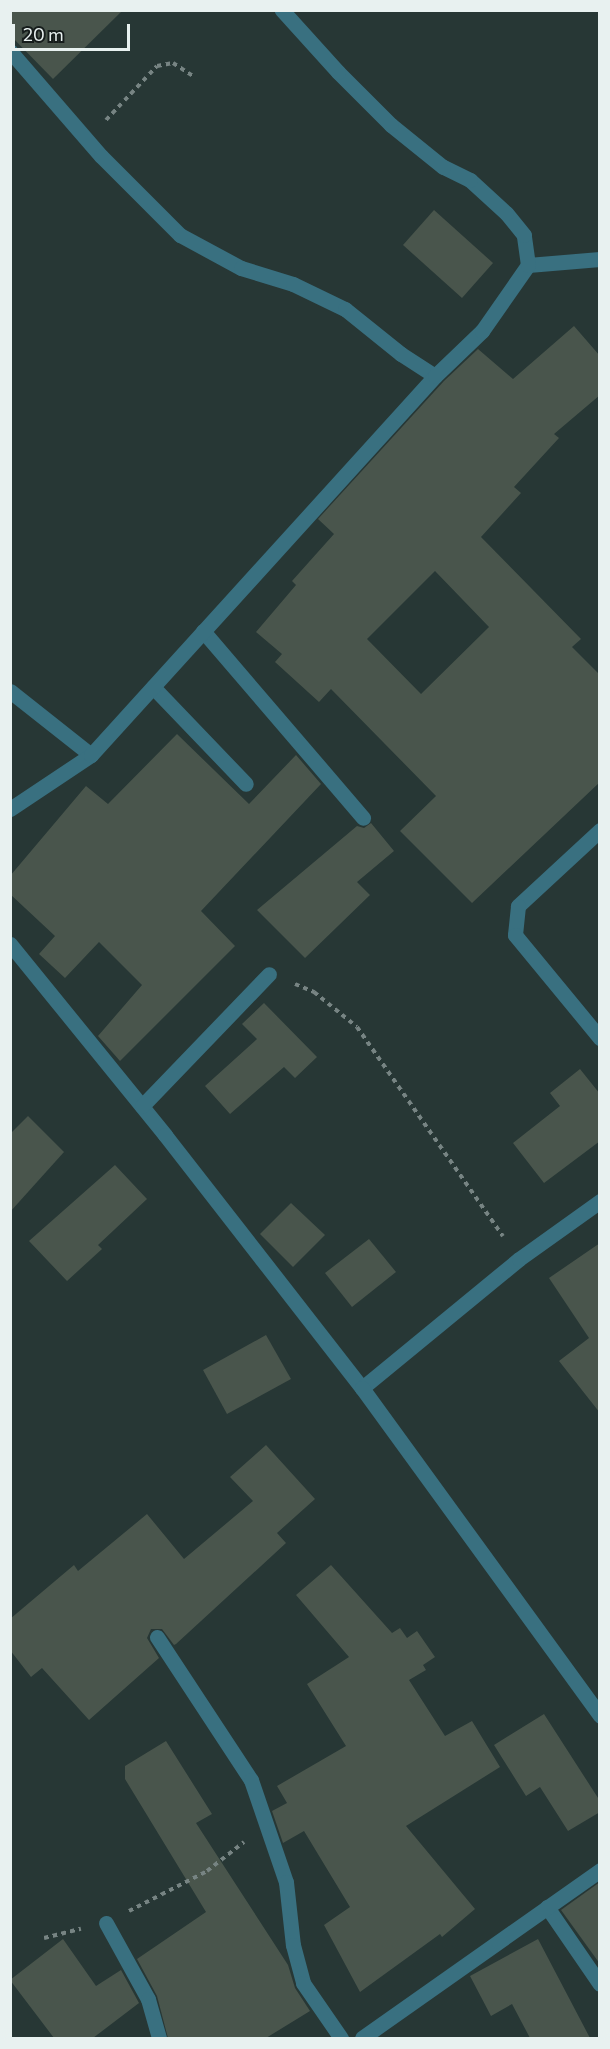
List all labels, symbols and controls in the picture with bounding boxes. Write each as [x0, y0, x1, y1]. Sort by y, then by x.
scale bar [15, 12, 134, 50]
text: 20 m [23, 23, 64, 45]

